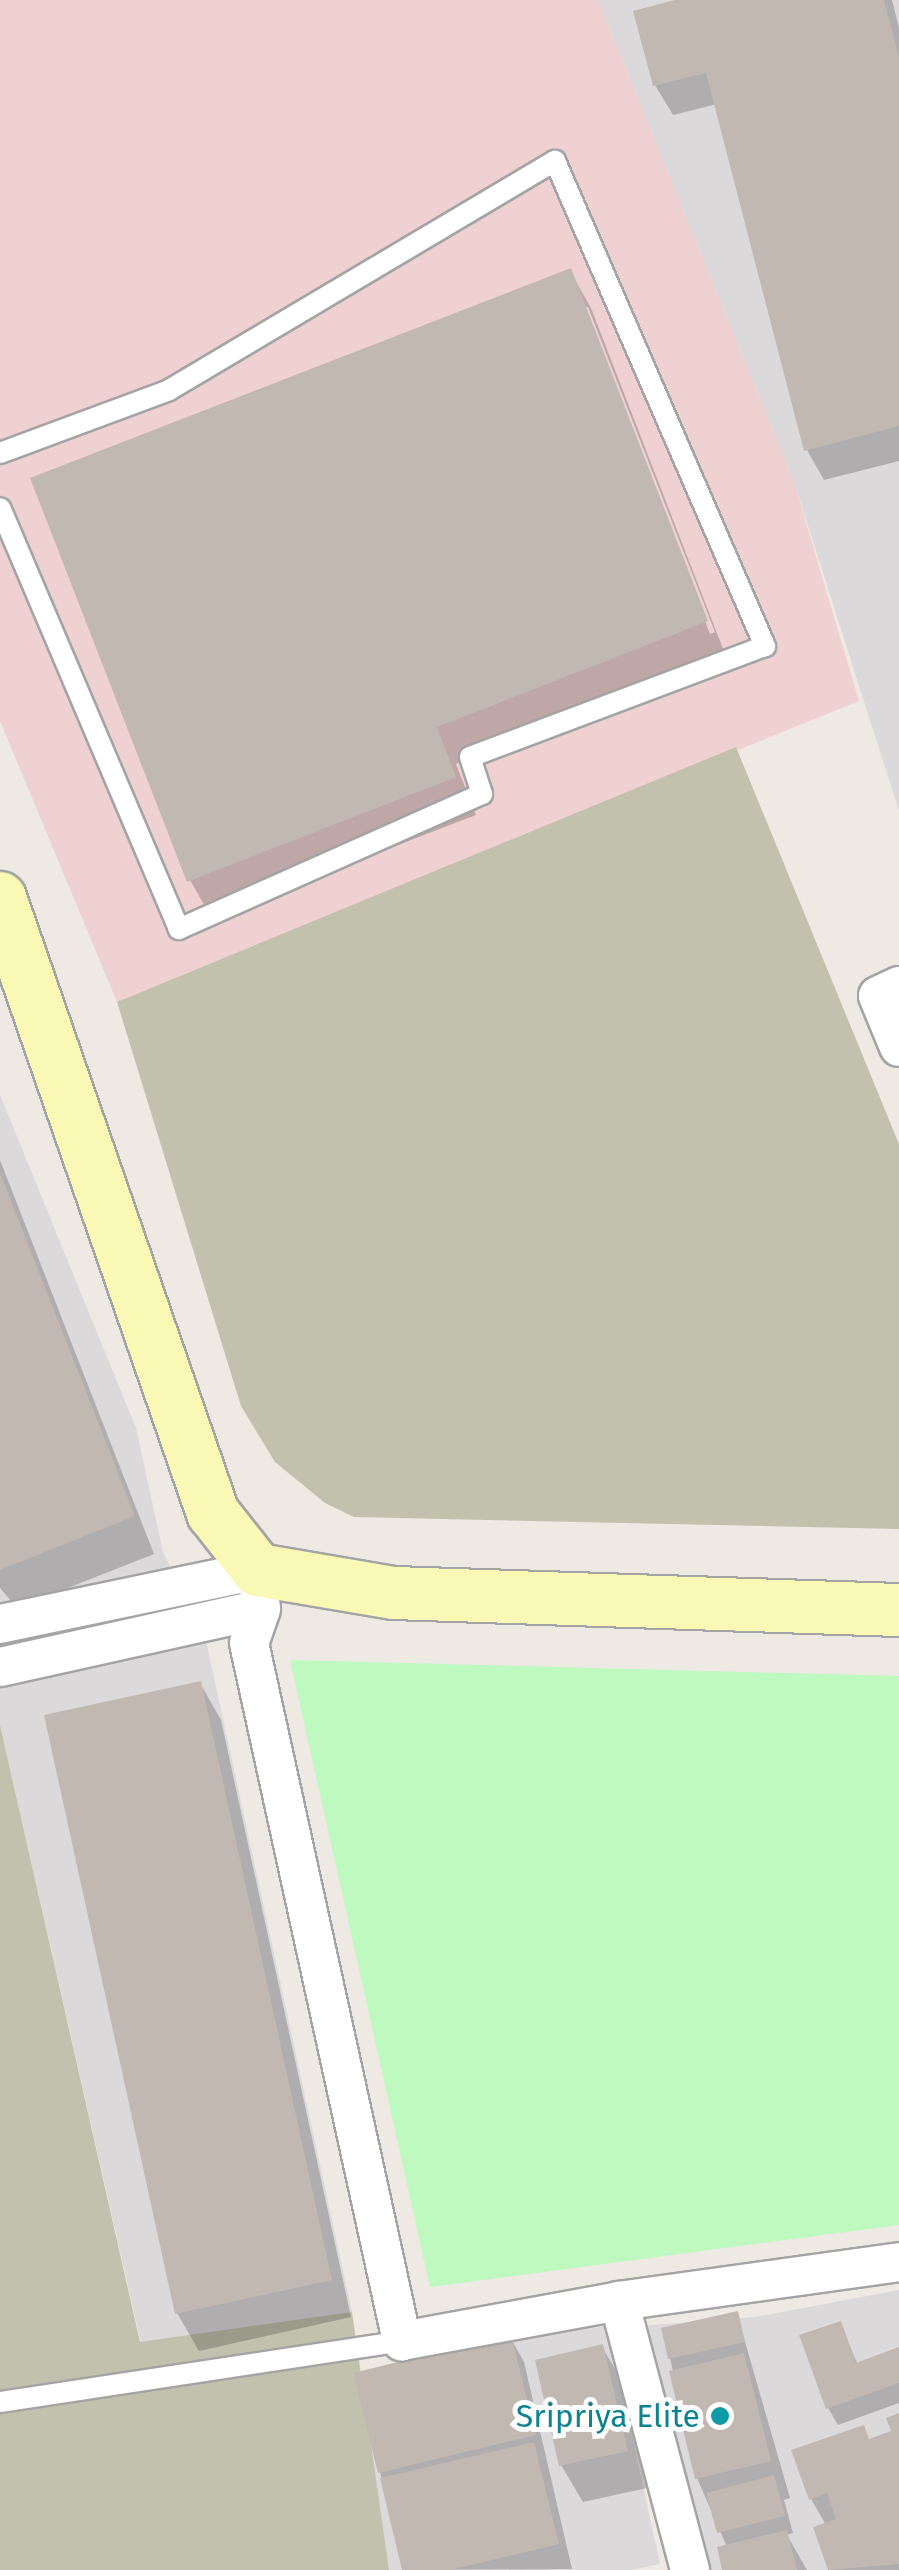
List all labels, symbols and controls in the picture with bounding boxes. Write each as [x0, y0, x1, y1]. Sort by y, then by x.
place label: Sripriya Elite [516, 2397, 700, 2435]
marker: Sripriya Elite [709, 2405, 731, 2427]

